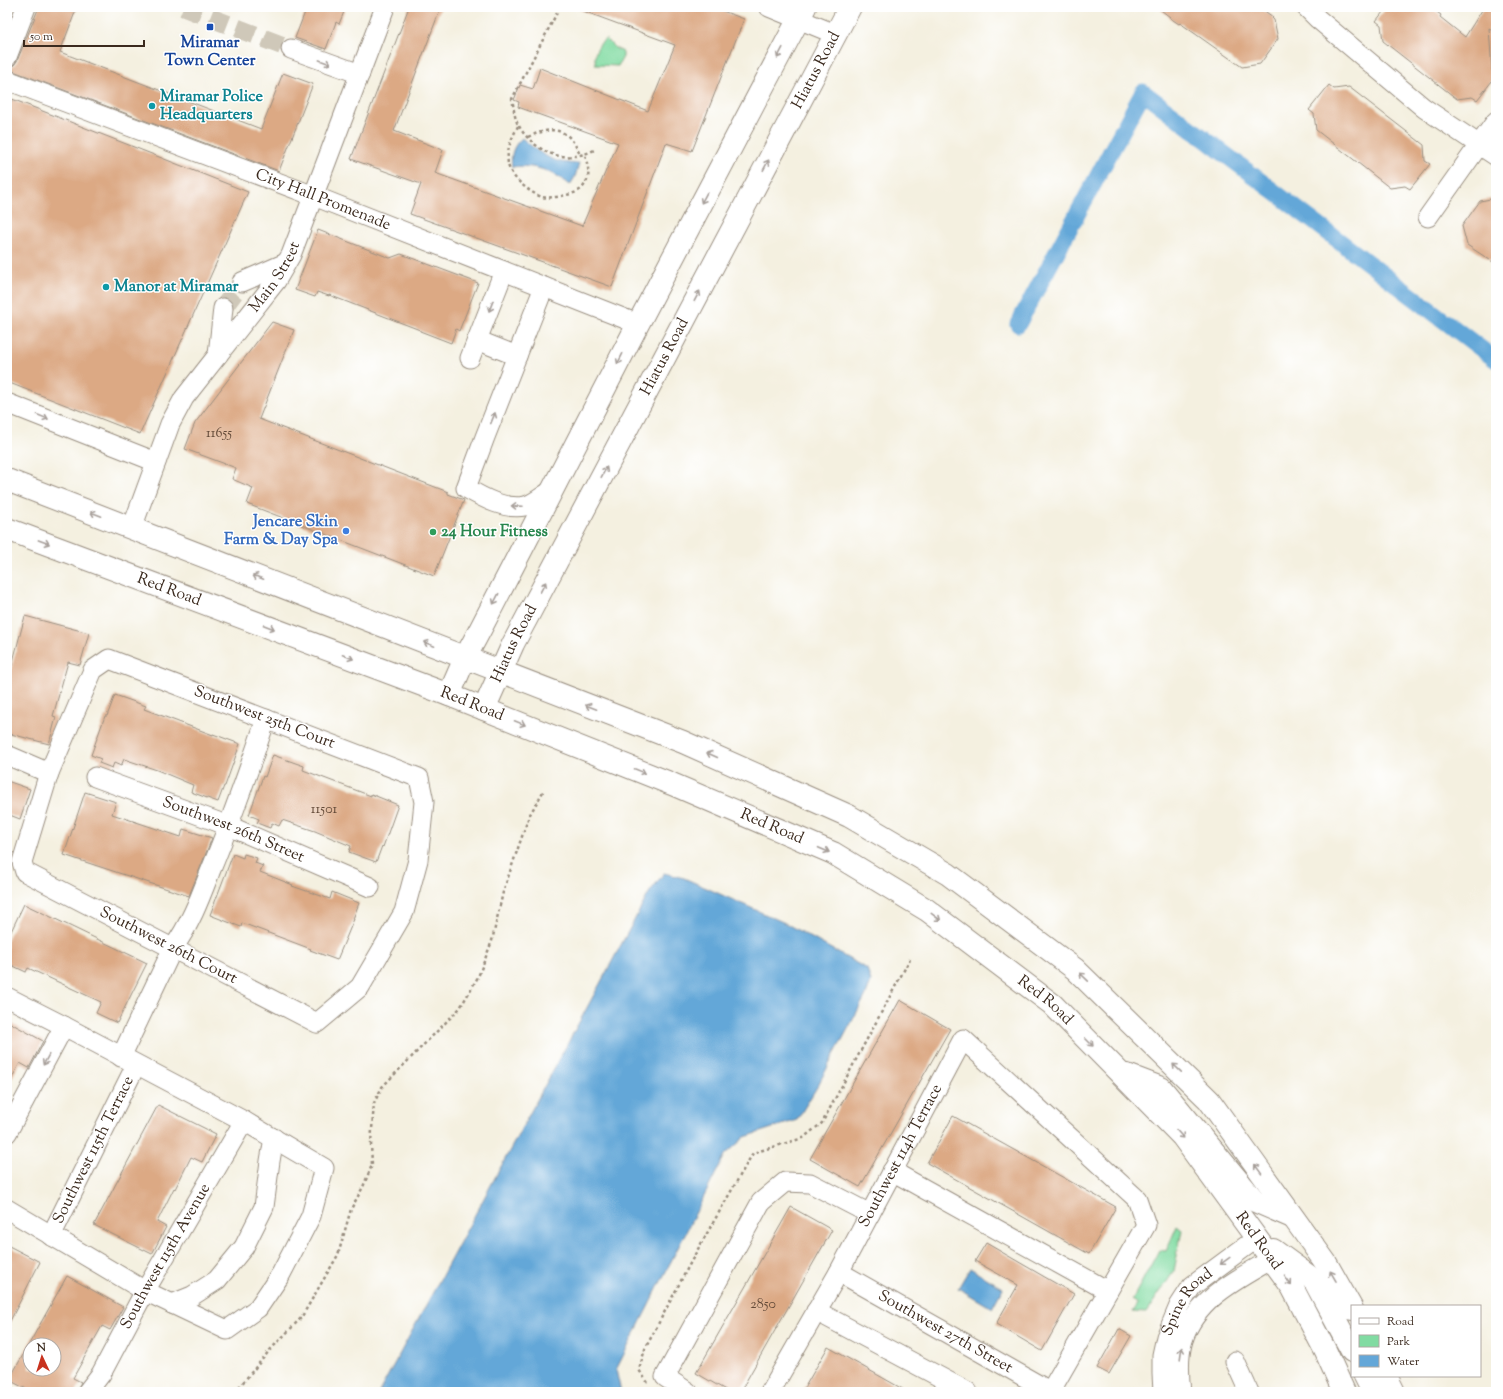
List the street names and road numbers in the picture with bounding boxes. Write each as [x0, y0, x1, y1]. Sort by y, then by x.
street label: Hiatus Road [786, 28, 846, 113]
street label: City Hall Promenade [252, 163, 394, 237]
street label: Main Street [244, 238, 307, 318]
street label: Hiatus Road [635, 314, 695, 400]
street label: Red Road [134, 567, 204, 612]
street label: Hiatus Road [486, 600, 543, 687]
street label: Southwest 25th Court [190, 680, 338, 756]
street label: Red Road [437, 681, 507, 727]
street label: Southwest 26th Street [159, 791, 308, 869]
street label: Red Road [737, 803, 807, 851]
street label: Southwest 26th Court [95, 901, 241, 991]
street label: Red Road [1012, 970, 1078, 1030]
street label: Southwest 115th Terrace [47, 1072, 140, 1228]
street label: Southwest 114h Terrace [853, 1080, 948, 1232]
street label: Southwest 115th Avenue [115, 1179, 217, 1334]
street label: Red Road [1230, 1207, 1288, 1275]
street label: Spine Road [1156, 1263, 1218, 1340]
street label: Southwest 27th Street [874, 1285, 1017, 1380]

